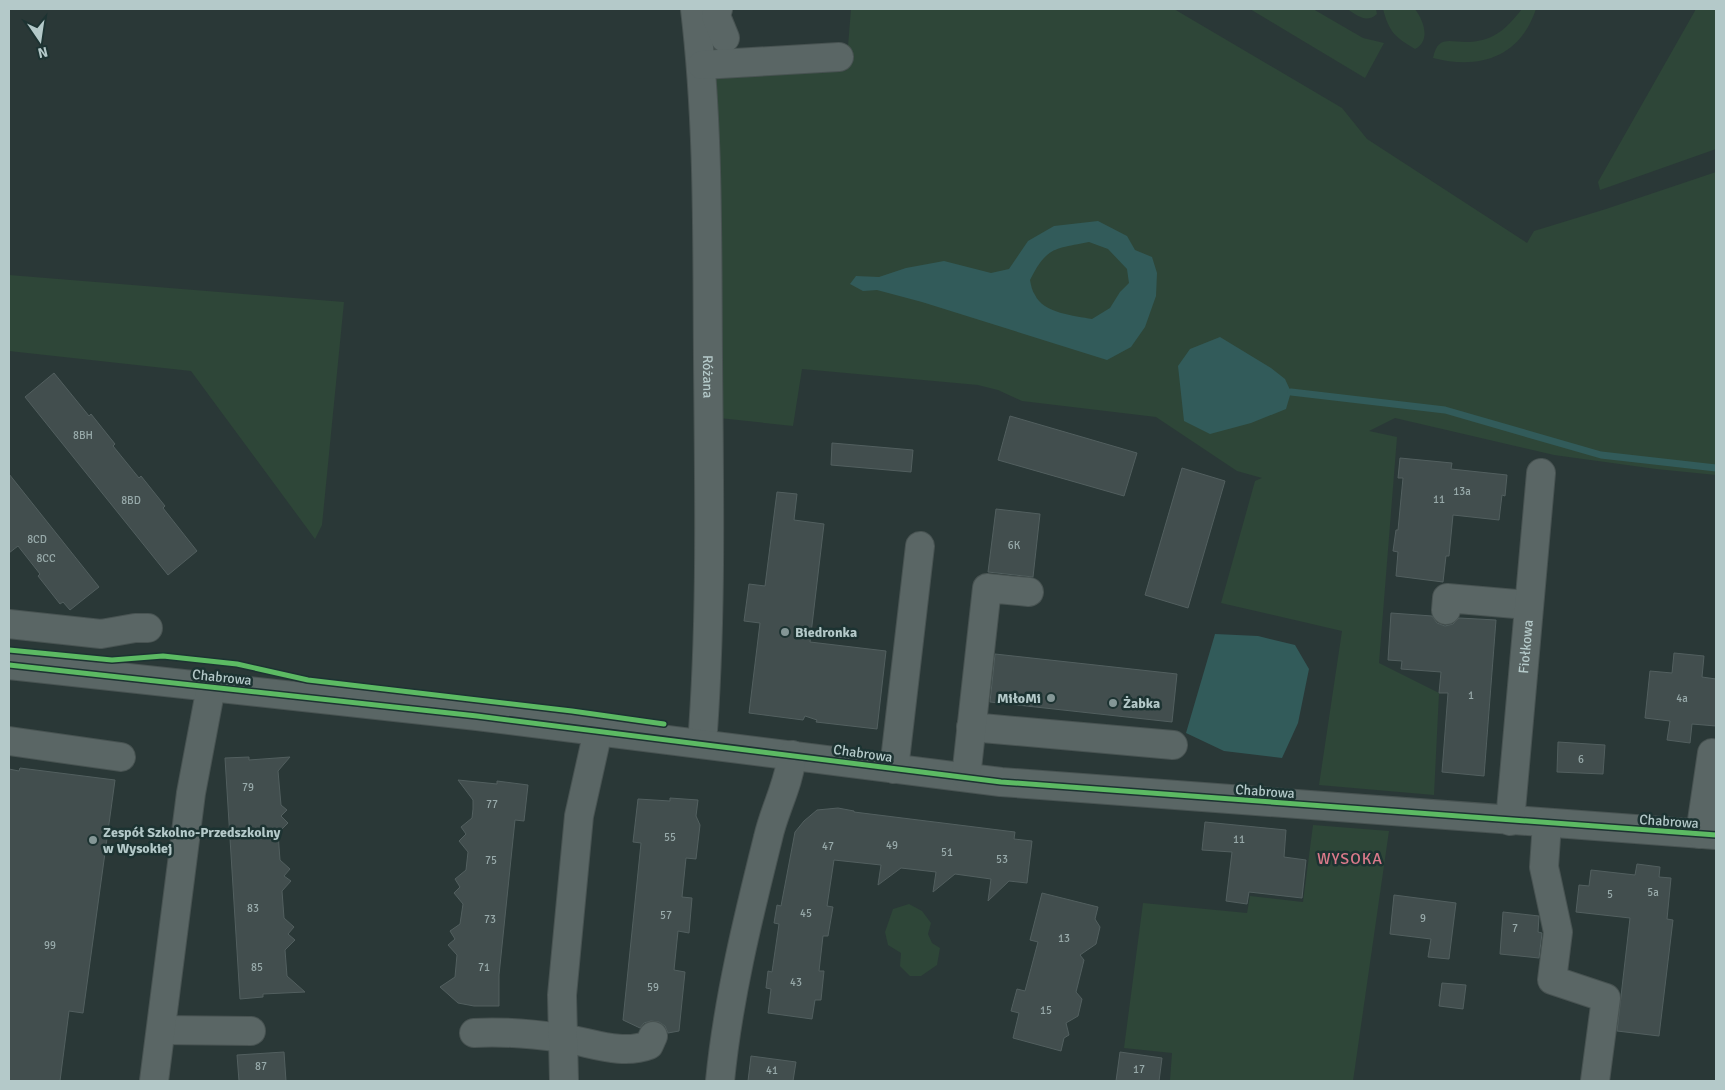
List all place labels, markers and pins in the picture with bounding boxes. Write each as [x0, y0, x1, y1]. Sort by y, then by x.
place label: Biedronka [795, 624, 857, 641]
marker: Biedronka [779, 626, 791, 638]
place label: MiłoMi [997, 690, 1041, 707]
marker: MiłoMi [1045, 692, 1057, 704]
place label: Żabka [1123, 695, 1160, 712]
marker: Żabka [1107, 697, 1119, 709]
place label: Zespół Szkolno-Przedszkolny w Wysokiej [103, 824, 280, 857]
marker: Zespół Szkolno-Przedszkolny w Wysokiej [87, 834, 99, 846]

